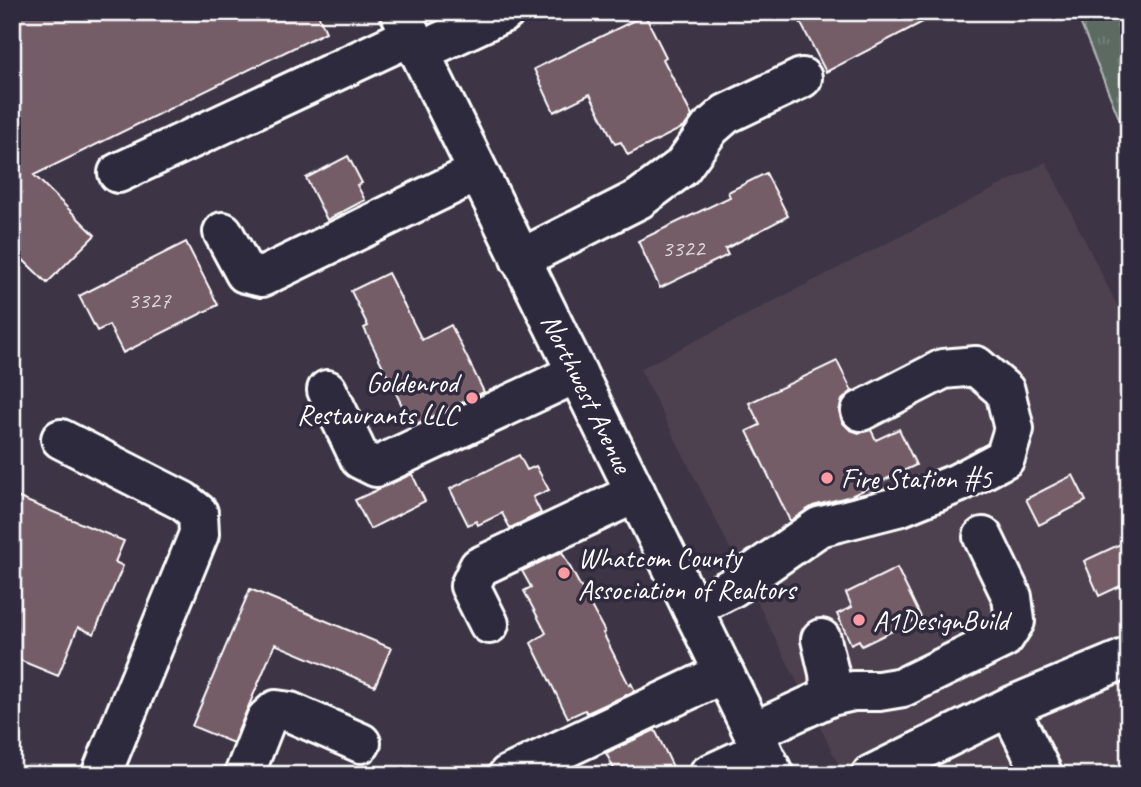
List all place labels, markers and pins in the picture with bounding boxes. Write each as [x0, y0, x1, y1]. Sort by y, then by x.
place label: Goldenrod Restaurants LLC [297, 365, 462, 432]
marker: Goldenrod Restaurants LLC [464, 390, 480, 406]
place label: Fire Station #5 [841, 461, 993, 496]
marker: Fire Station #5 [819, 470, 835, 486]
place label: Whatcom County Association of Realtors [578, 540, 798, 607]
marker: Whatcom County Association of Realtors [556, 565, 572, 581]
place label: A1DesignBuild [873, 603, 1012, 638]
marker: A1DesignBuild [851, 612, 867, 628]

